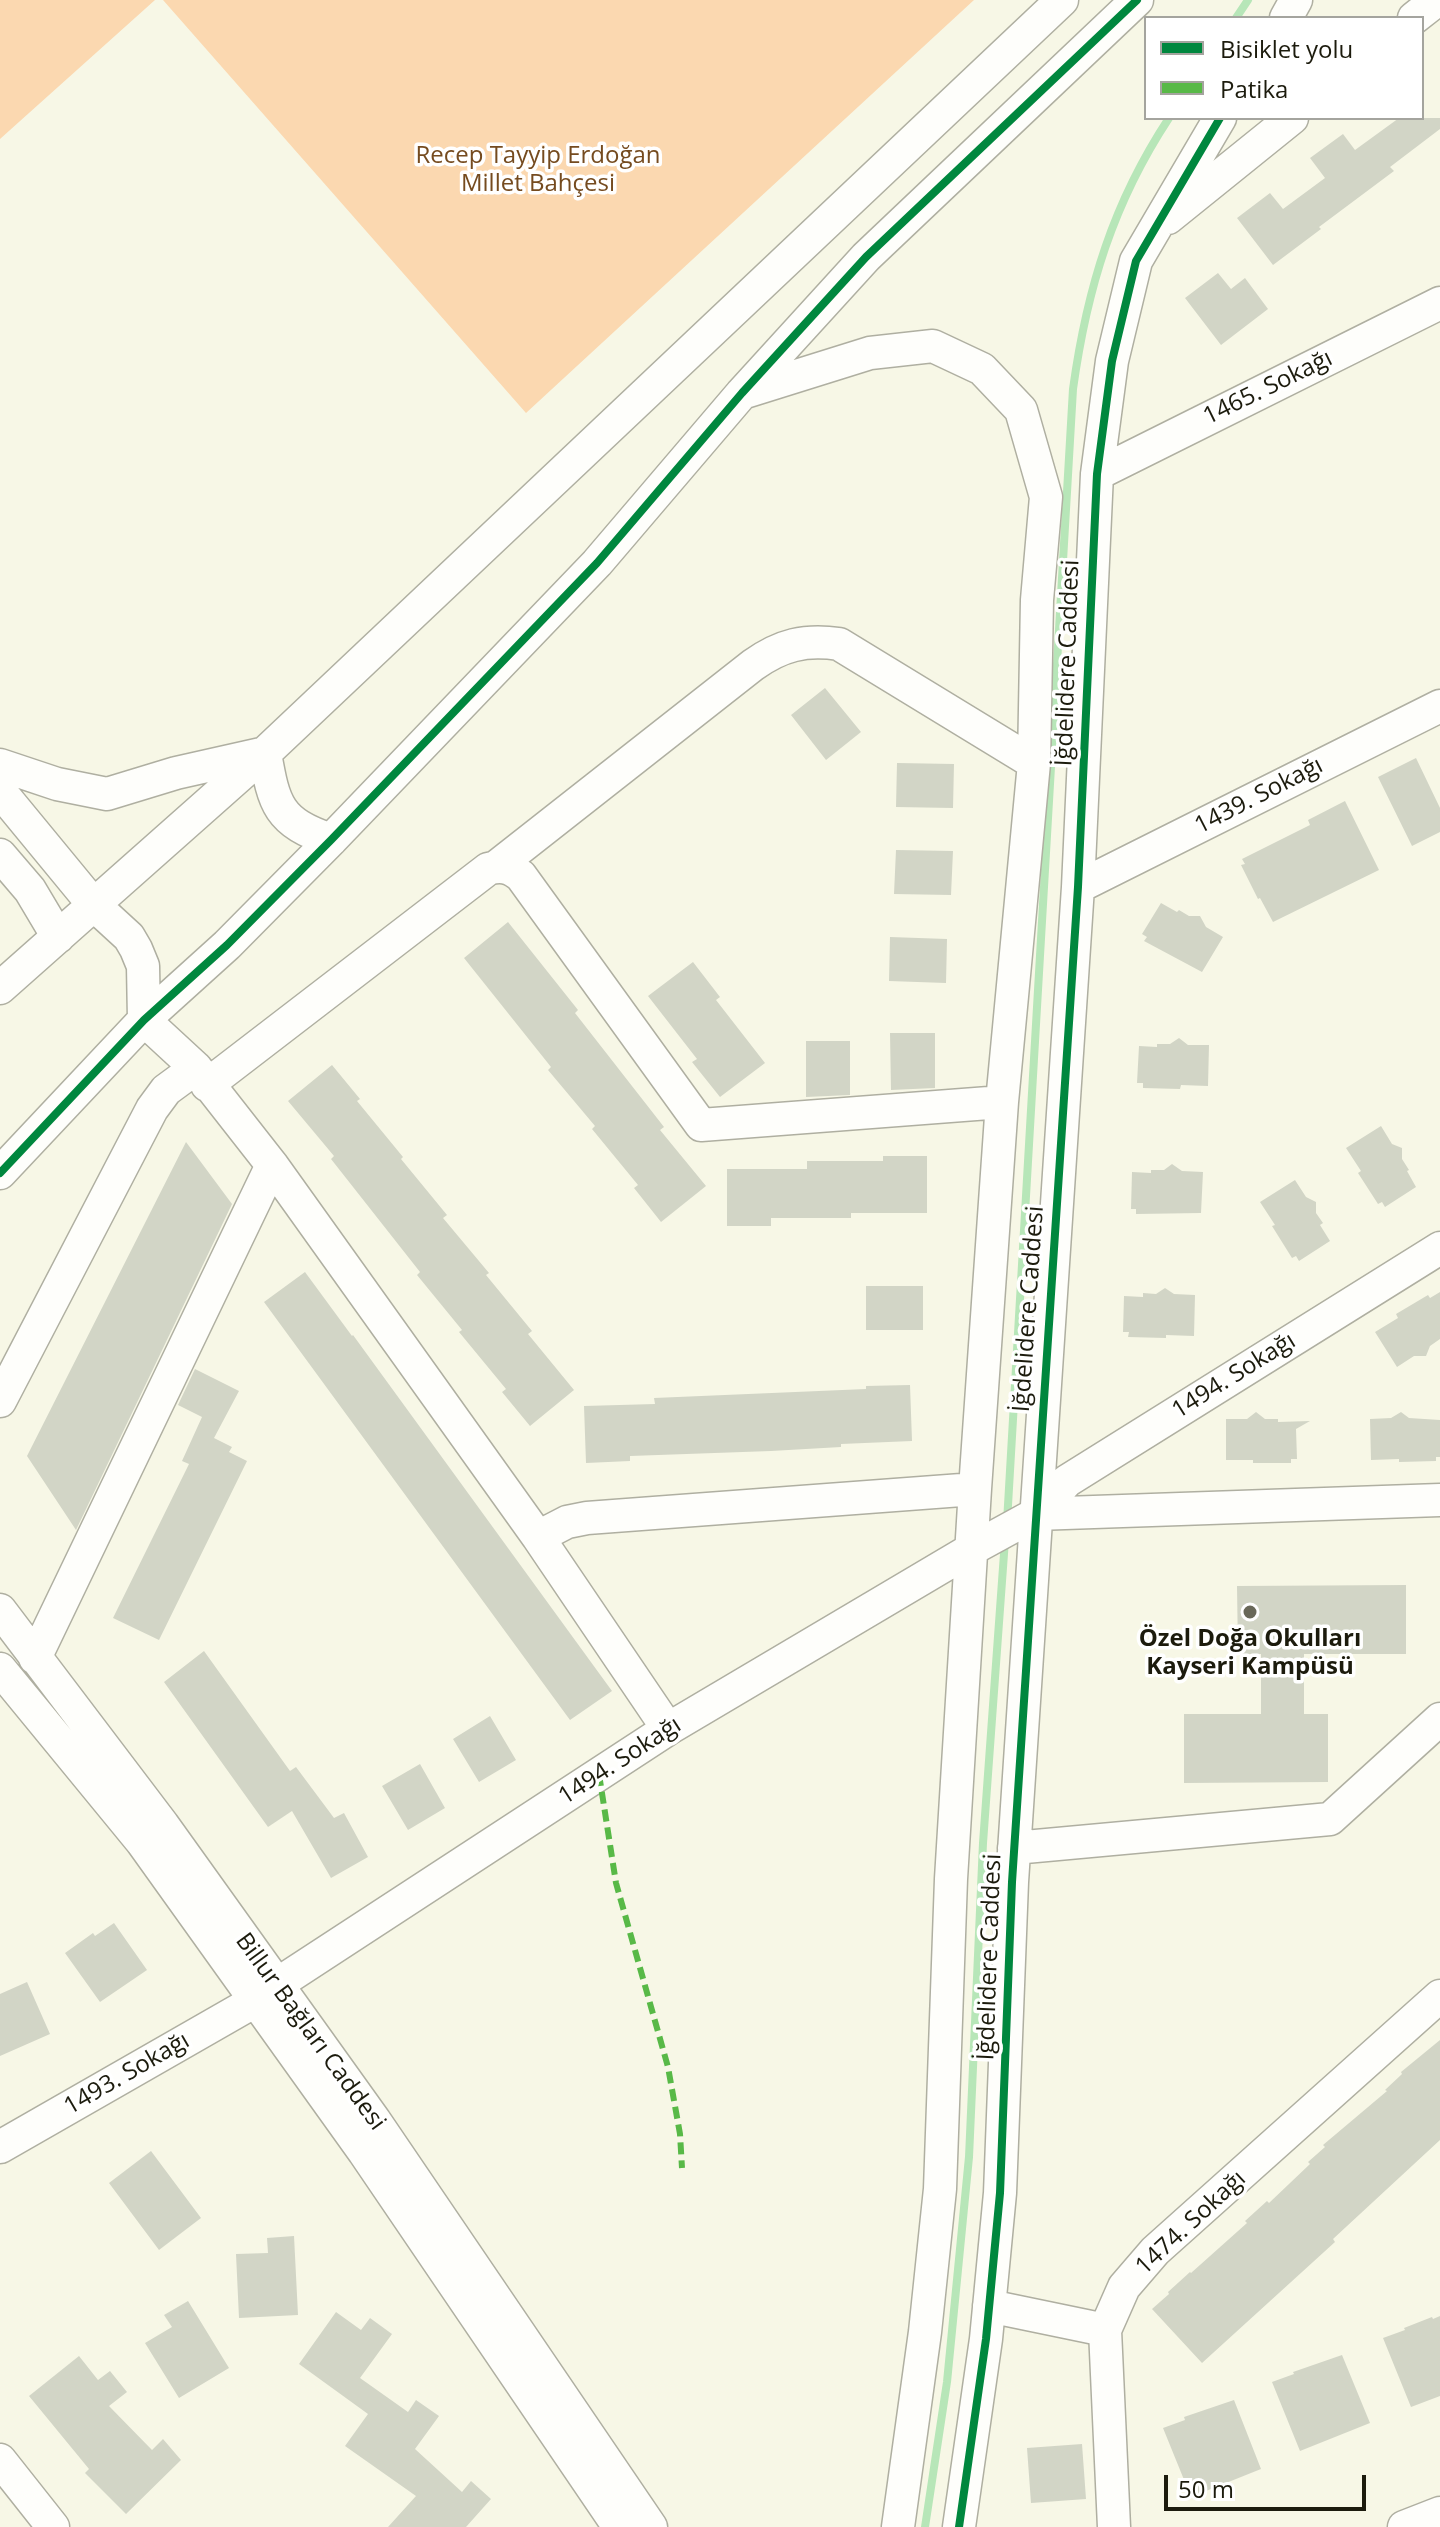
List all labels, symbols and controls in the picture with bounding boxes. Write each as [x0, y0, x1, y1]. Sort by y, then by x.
legend [1144, 16, 1424, 120]
text: Bisiklet yolu [1220, 32, 1353, 65]
text: Patika [1220, 72, 1288, 105]
park label: Recep Tayyip Erdoğan Millet Bahçesi [415, 142, 661, 198]
street label: 1465. Sokağı [1199, 344, 1337, 432]
street label: İğdelidere Caddesi [1050, 559, 1086, 767]
street label: 1439. Sokağı [1190, 751, 1328, 841]
street label: İğdelidere Caddesi [1007, 1205, 1051, 1413]
street label: 1494. Sokağı [1167, 1327, 1301, 1425]
marker: Özel Doğa Okulları Kayseri Kampüsü [1241, 1603, 1259, 1621]
place label: Özel Doğa Okulları Kayseri Kampüsü [1139, 1625, 1361, 1681]
street label: 1494. Sokağı [553, 1711, 687, 1811]
street label: İğdelidere Caddesi [972, 1853, 1008, 2061]
street label: Billur Bağları Caddesi [229, 1928, 391, 2136]
street label: 1493. Sokağı [59, 2027, 195, 2121]
street label: 1474. Sokağı [1130, 2165, 1252, 2281]
scale bar [1168, 2459, 1370, 2509]
text: 50 m [1178, 2472, 1234, 2505]

